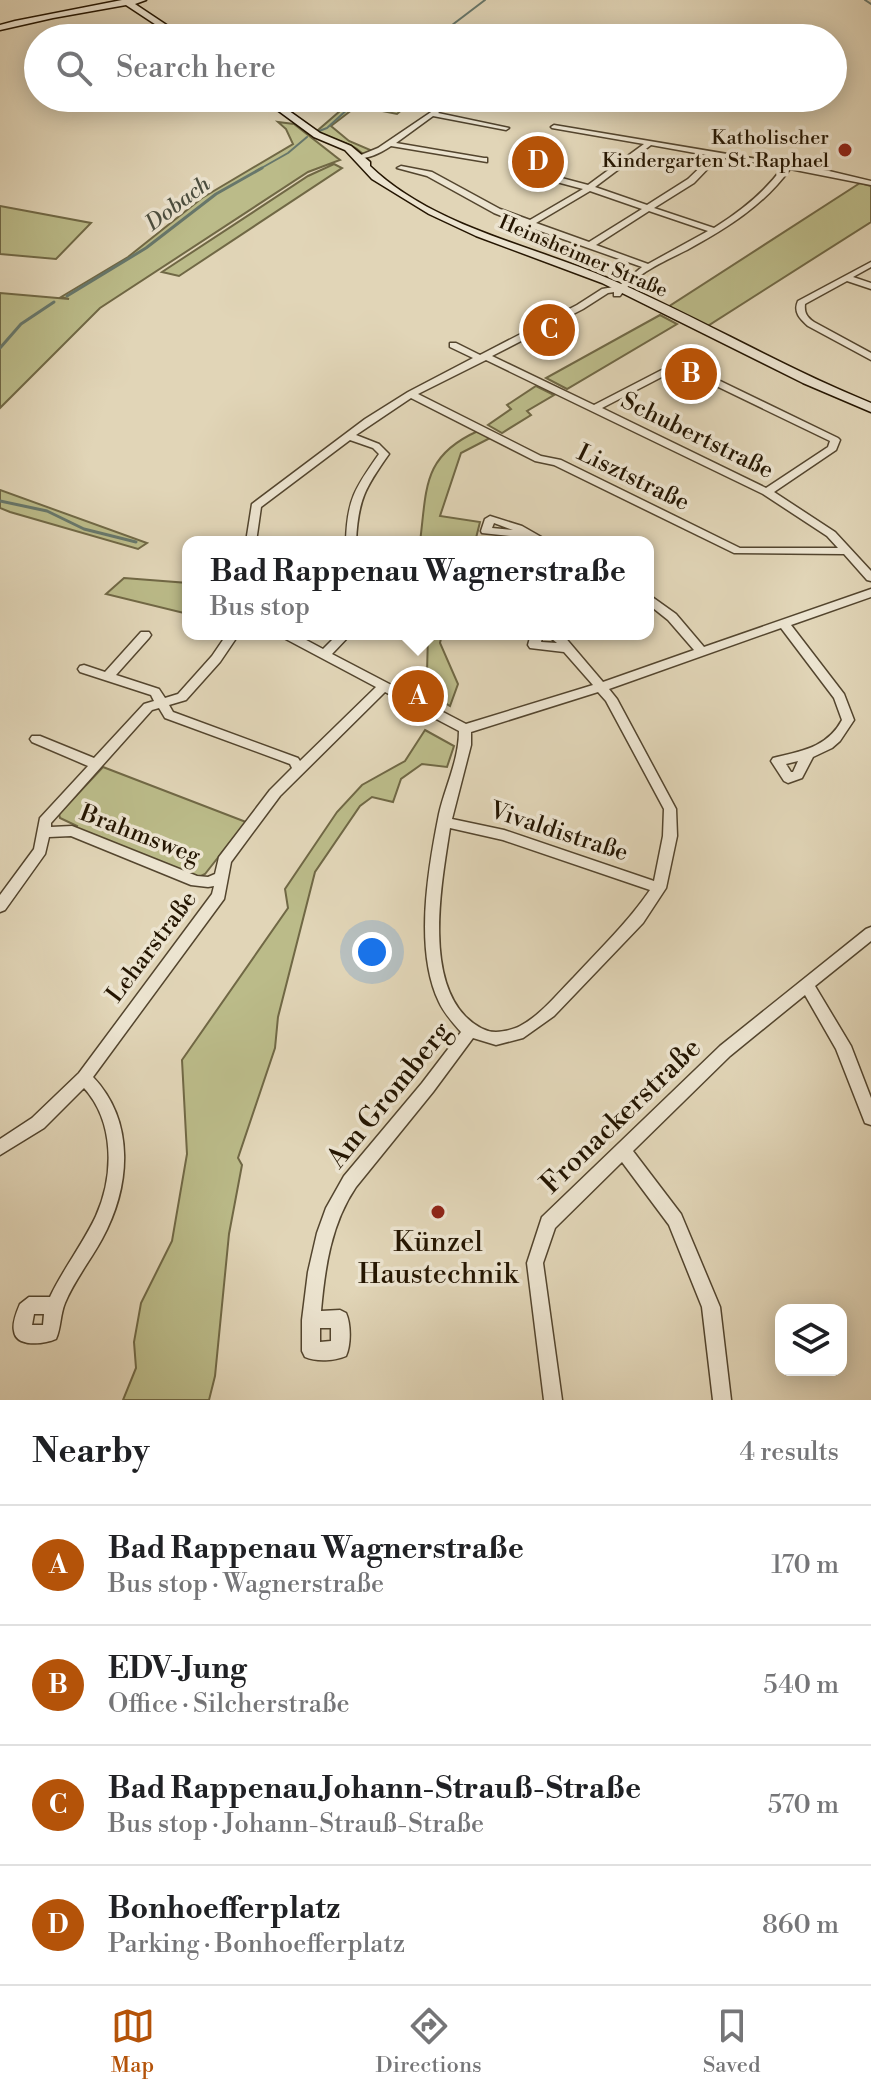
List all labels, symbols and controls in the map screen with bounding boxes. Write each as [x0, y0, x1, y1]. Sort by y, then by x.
search box [24, 24, 847, 112]
icon: search [52, 46, 96, 90]
text: Search here [116, 49, 276, 87]
place label: Katholischer Kindergarten St. Raphael [602, 126, 829, 174]
pin: D [512, 132, 564, 192]
marker: Katholischer Kindergarten St. Raphael [836, 141, 854, 159]
water label: Dobach [139, 170, 216, 238]
street label: Heinsheimer Straße [495, 210, 671, 304]
pin: C [523, 300, 575, 360]
pin: B [665, 344, 717, 404]
street label: Schubertstraße [616, 386, 778, 486]
street label: Lisztstraße [572, 438, 694, 518]
popup [182, 536, 654, 640]
text: Bad Rappenau Wagnerstraße [210, 553, 626, 591]
text: Bus stop [210, 591, 310, 623]
pin: A [392, 666, 444, 726]
street label: Vivaldistraße [485, 795, 632, 868]
street label: Brahmsweg [75, 798, 205, 872]
street label: Leharstraße [100, 885, 204, 1009]
your location [352, 932, 392, 972]
street label: Am Gromberg [319, 1014, 459, 1176]
street label: Fronackerstraße [533, 1031, 709, 1201]
marker: Künzel Haustechnik [429, 1203, 447, 1221]
place label: Künzel Haustechnik [358, 1225, 519, 1292]
map controls [775, 1304, 847, 1376]
button: layers [775, 1304, 847, 1376]
text: Nearby [32, 1431, 150, 1473]
text: 4 results [740, 1436, 839, 1468]
text: Bad Rappenau Wagnerstraße [108, 1530, 524, 1568]
text: A [49, 1549, 67, 1581]
text: 170 m [771, 1549, 839, 1581]
text: Bus stop · Wagnerstraße [108, 1568, 384, 1600]
text: EDV-Jung [108, 1650, 247, 1688]
text: B [48, 1669, 68, 1701]
text: 540 m [763, 1669, 839, 1701]
text: Office · Silcherstraße [108, 1688, 350, 1720]
text: Bad Rappenau Johann-Strauß-Straße [108, 1770, 641, 1808]
text: C [49, 1789, 67, 1821]
text: 570 m [768, 1789, 839, 1821]
text: Bus stop · Johann-Strauß-Straße [108, 1808, 484, 1840]
text: Bonhoefferplatz [108, 1890, 340, 1928]
text: D [48, 1909, 68, 1941]
text: 860 m [762, 1909, 839, 1941]
text: Parking · Bonhoefferplatz [108, 1928, 405, 1960]
tab: Map [111, 2004, 155, 2079]
tab: Directions [376, 2004, 482, 2079]
tab: Saved [703, 2004, 760, 2079]

